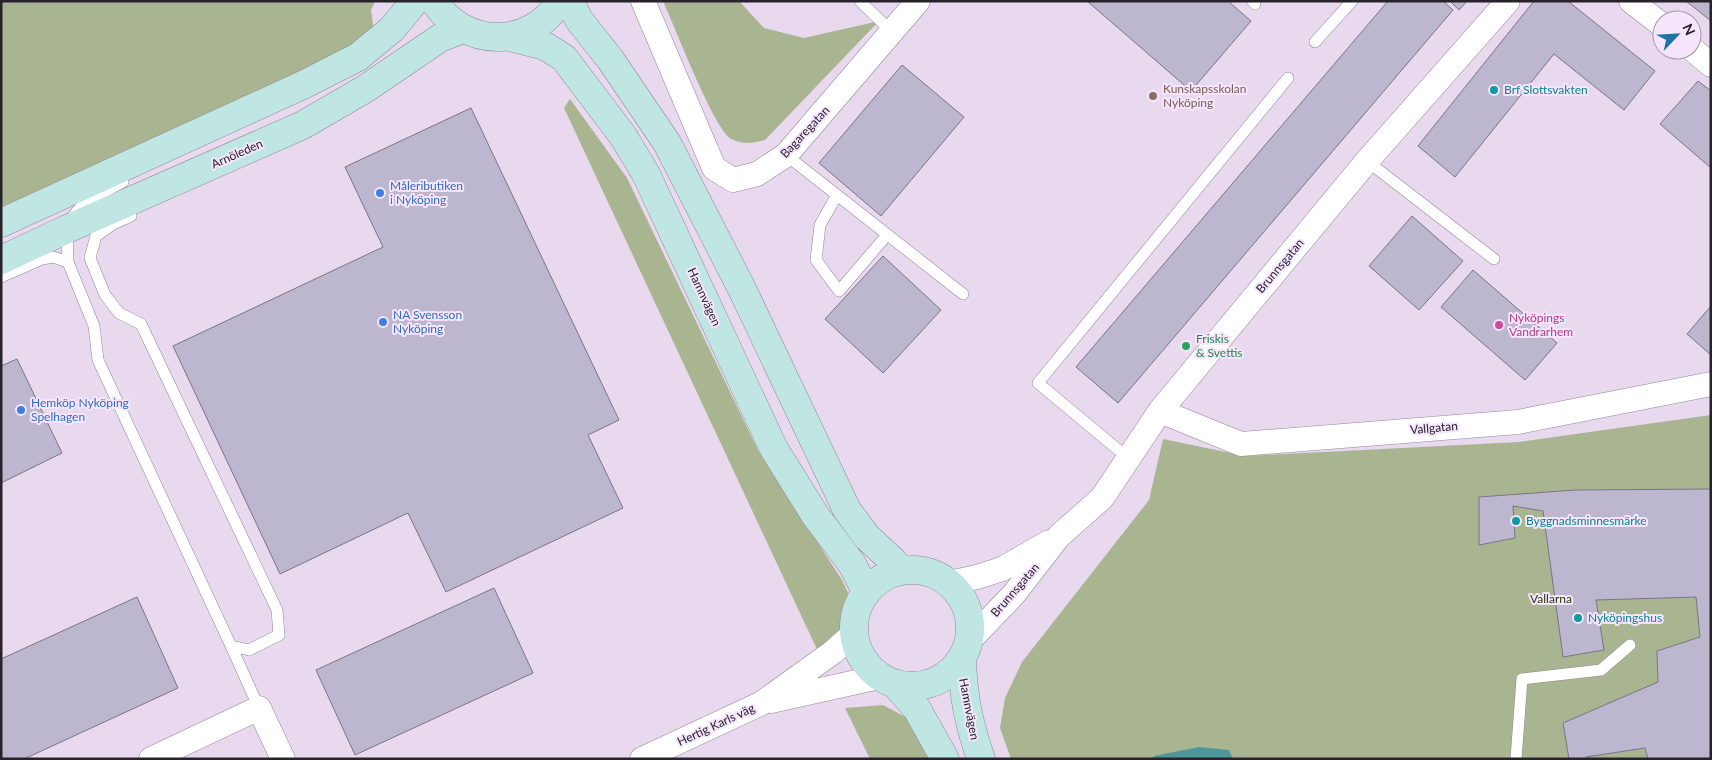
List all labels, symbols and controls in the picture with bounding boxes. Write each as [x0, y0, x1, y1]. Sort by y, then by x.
north arrow [1652, 10, 1702, 60]
text: N [1679, 21, 1699, 38]
place label: Kunskapsskolan Nyköping [1163, 81, 1246, 110]
place label: Brf Slottsvakten [1504, 82, 1588, 97]
marker: Brf Slottsvakten [1488, 84, 1500, 96]
marker: Kunskapsskolan Nyköping [1147, 90, 1159, 102]
street label: Bagaregatan [777, 103, 832, 161]
street label: Arnöleden [209, 136, 265, 172]
place label: Måleributiken i Nyköping [390, 178, 463, 207]
marker: Måleributiken i Nyköping [374, 187, 386, 199]
street label: Brunnsgatan [1253, 235, 1307, 296]
street label: Hamnvägen [684, 265, 724, 328]
place label: NA Svensson Nyköping [393, 307, 462, 336]
place label: Nyköpings Vandrarhem [1509, 310, 1573, 339]
marker: NA Svensson Nyköping [377, 316, 389, 328]
marker: Nyköpings Vandrarhem [1493, 319, 1505, 331]
place label: Friskis & Svettis [1196, 331, 1243, 360]
marker: Friskis & Svettis [1180, 340, 1192, 352]
place label: Hemköp Nyköping Spelhagen [31, 395, 129, 424]
marker: Hemköp Nyköping Spelhagen [15, 404, 27, 416]
street label: Vallgatan [1409, 418, 1459, 437]
place label: Byggnadsminnesmärke [1526, 513, 1647, 528]
marker: Byggnadsminnesmärke [1510, 515, 1522, 527]
street label: Brunnsgatan [987, 560, 1042, 620]
park label: Vallarna [1530, 591, 1572, 606]
place label: Nyköpingshus [1588, 610, 1662, 625]
marker: Nyköpingshus [1572, 612, 1584, 624]
street label: Hamnvägen [956, 677, 983, 741]
street label: Hertig Karls väg [675, 700, 757, 749]

